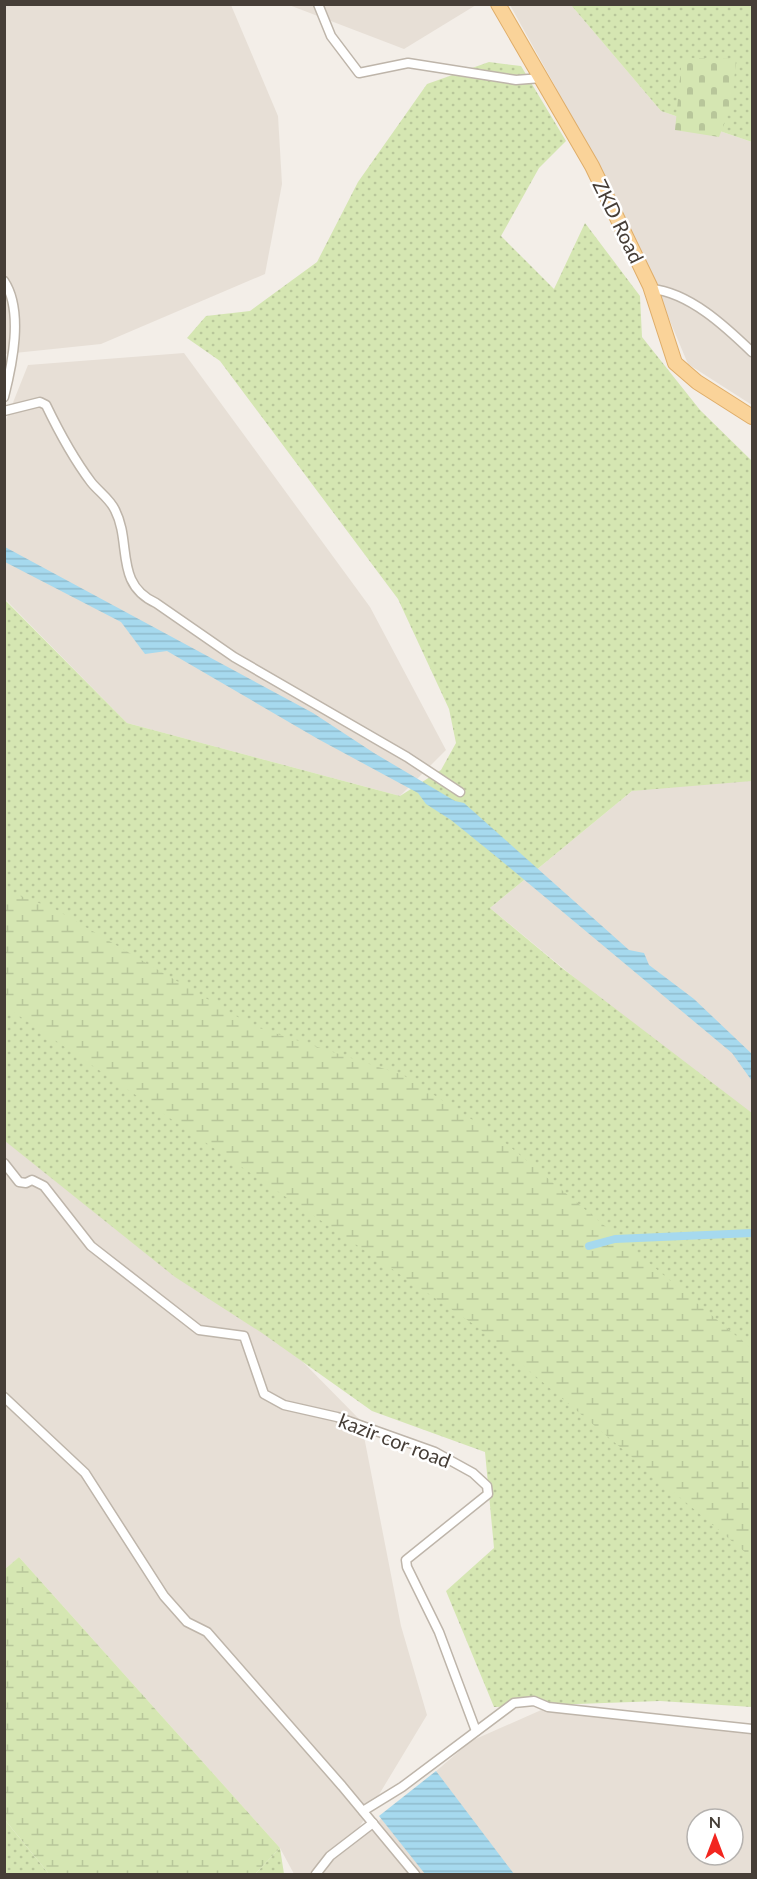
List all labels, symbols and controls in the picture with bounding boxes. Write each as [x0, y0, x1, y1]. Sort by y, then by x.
street label: ZKD Road [588, 175, 650, 267]
street label: kazir cor road [336, 1408, 454, 1472]
north arrow [685, 1807, 745, 1867]
text: N [709, 1812, 721, 1831]

